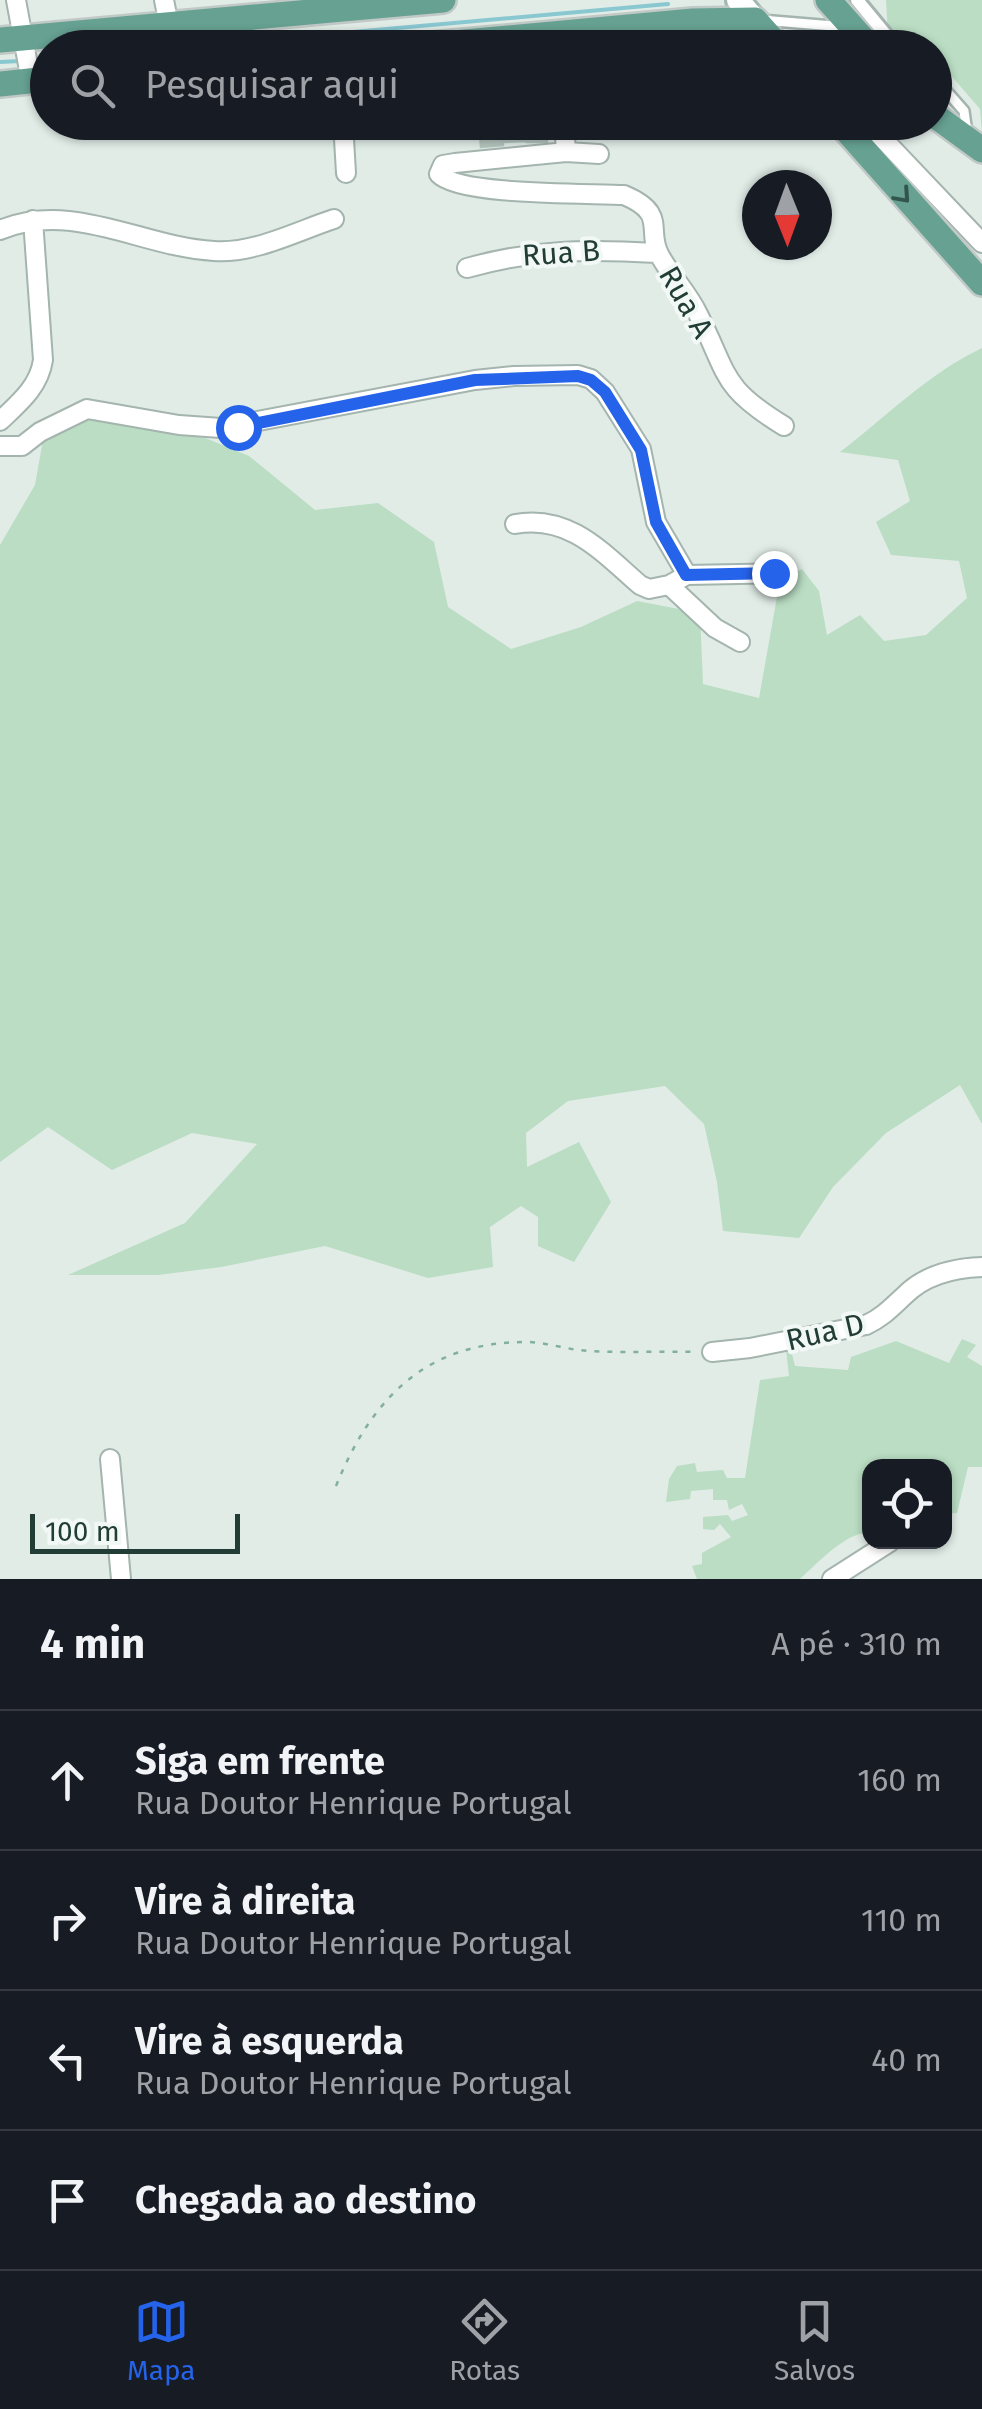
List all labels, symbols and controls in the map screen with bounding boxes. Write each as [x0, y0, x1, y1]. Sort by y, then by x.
search box [30, 30, 952, 140]
icon: search [65, 58, 120, 113]
text: Pesquisar aqui [145, 62, 399, 108]
north arrow [742, 170, 832, 260]
one-way arrow [891, 184, 909, 203]
street label: Rua B [521, 232, 601, 274]
street label: Rua A [651, 260, 721, 345]
route start [216, 405, 262, 451]
route end [752, 551, 798, 597]
street label: Rua D [782, 1306, 868, 1358]
map controls [862, 1459, 952, 1549]
button: locate [862, 1459, 952, 1549]
scale bar [30, 1509, 240, 1554]
text: 100 m [45, 1515, 120, 1548]
text: 4 min [40, 1619, 145, 1669]
text: A pé · 310 m [771, 1625, 942, 1663]
text: Siga em frente [135, 1738, 385, 1784]
icon: ahead [40, 1753, 95, 1808]
text: 160 m [857, 1761, 942, 1799]
text: Rua Doutor Henrique Portugal [135, 1784, 572, 1822]
text: Vire à direita [135, 1878, 356, 1924]
icon: right [40, 1893, 95, 1948]
text: 110 m [861, 1901, 942, 1939]
text: Rua Doutor Henrique Portugal [135, 1924, 572, 1962]
text: Vire à esquerda [135, 2018, 404, 2064]
icon: left [40, 2033, 95, 2088]
text: 40 m [871, 2041, 942, 2079]
text: Rua Doutor Henrique Portugal [135, 2064, 572, 2102]
icon: arrive [40, 2173, 95, 2228]
text: Chegada ao destino [135, 2177, 477, 2223]
tab: Mapa [127, 2294, 196, 2387]
tab: Rotas [449, 2294, 520, 2387]
tab: Salvos [774, 2294, 855, 2387]

